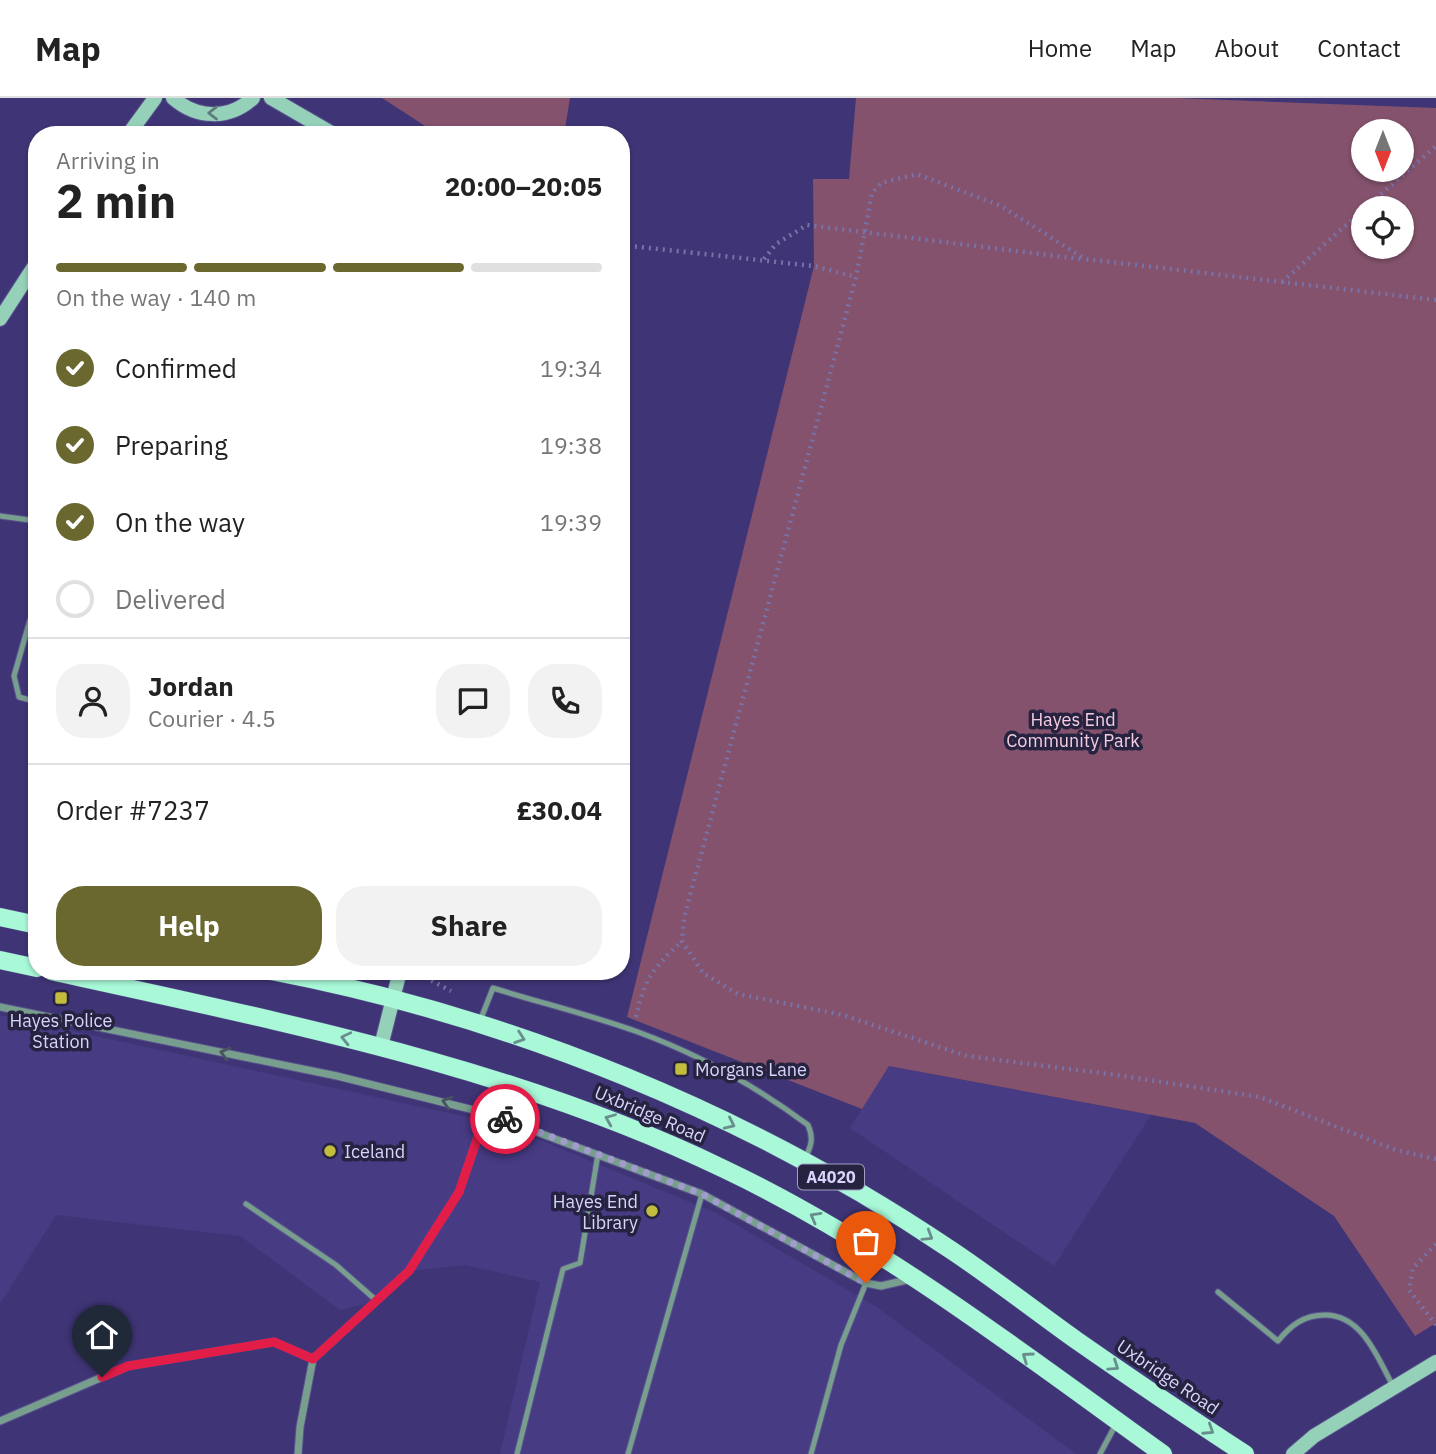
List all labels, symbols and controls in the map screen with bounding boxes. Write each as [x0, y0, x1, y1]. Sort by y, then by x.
text: Map [35, 27, 101, 70]
text: Home [1028, 32, 1092, 64]
text: Map [1130, 32, 1176, 64]
text: About [1214, 32, 1279, 64]
text: Contact [1317, 32, 1401, 64]
one-way arrow [207, 105, 218, 121]
north arrow [1351, 119, 1414, 182]
map controls [1351, 119, 1414, 259]
text: Arriving in [56, 145, 160, 175]
text: 20:00–20:05 [445, 169, 602, 203]
text: 2 min [56, 171, 176, 231]
button: locate [1351, 196, 1414, 259]
text: On the way · 140 m [56, 282, 256, 312]
icon: check [56, 349, 94, 387]
text: Confirmed [115, 351, 237, 385]
text: 19:34 [540, 353, 602, 383]
icon: check [56, 426, 94, 464]
text: Preparing [115, 428, 228, 462]
text: 19:38 [540, 430, 602, 460]
icon: check [56, 503, 94, 541]
text: On the way [115, 505, 245, 539]
text: 19:39 [540, 507, 602, 537]
text: Delivered [115, 582, 226, 616]
button: person [56, 664, 130, 738]
button: chat [436, 664, 510, 738]
button: phone [528, 664, 602, 738]
text: Jordan [148, 669, 234, 703]
text: Courier · 4.5 [148, 703, 276, 733]
park label: Hayes End Community Park [1006, 708, 1140, 752]
text: Order #7237 [56, 793, 210, 827]
text: £30.04 [516, 793, 602, 827]
button: Help [56, 886, 322, 966]
button: Share [336, 886, 602, 966]
marker: Hayes Police Station [53, 990, 69, 1006]
place label: Hayes Police Station [10, 1009, 113, 1053]
one-way arrow [513, 1030, 525, 1044]
one-way arrow [340, 1032, 352, 1046]
one-way arrow [219, 1047, 231, 1061]
place label: Morgans Lane [695, 1058, 807, 1081]
marker: Morgans Lane [673, 1061, 689, 1077]
street label: Uxbridge Road [591, 1080, 709, 1148]
courier [470, 1084, 540, 1154]
one-way arrow [441, 1095, 453, 1110]
icon: bike [486, 1100, 524, 1138]
one-way arrow [604, 1113, 616, 1127]
one-way arrow [723, 1116, 735, 1130]
place label: Iceland [344, 1140, 405, 1163]
marker: Iceland [322, 1143, 338, 1159]
road number: A4020 [798, 1164, 864, 1190]
place label: Hayes End Library [553, 1190, 638, 1234]
marker: Hayes End Library [644, 1203, 660, 1219]
pin [836, 1211, 896, 1283]
one-way arrow [809, 1212, 822, 1225]
icon: bag [847, 1222, 885, 1260]
one-way arrow [921, 1227, 934, 1240]
pin [72, 1305, 132, 1377]
icon: home [83, 1316, 121, 1354]
street label: Uxbridge Road [1113, 1334, 1223, 1420]
one-way arrow [1022, 1353, 1035, 1365]
one-way arrow [1107, 1358, 1120, 1371]
one-way arrow [1201, 1422, 1214, 1435]

